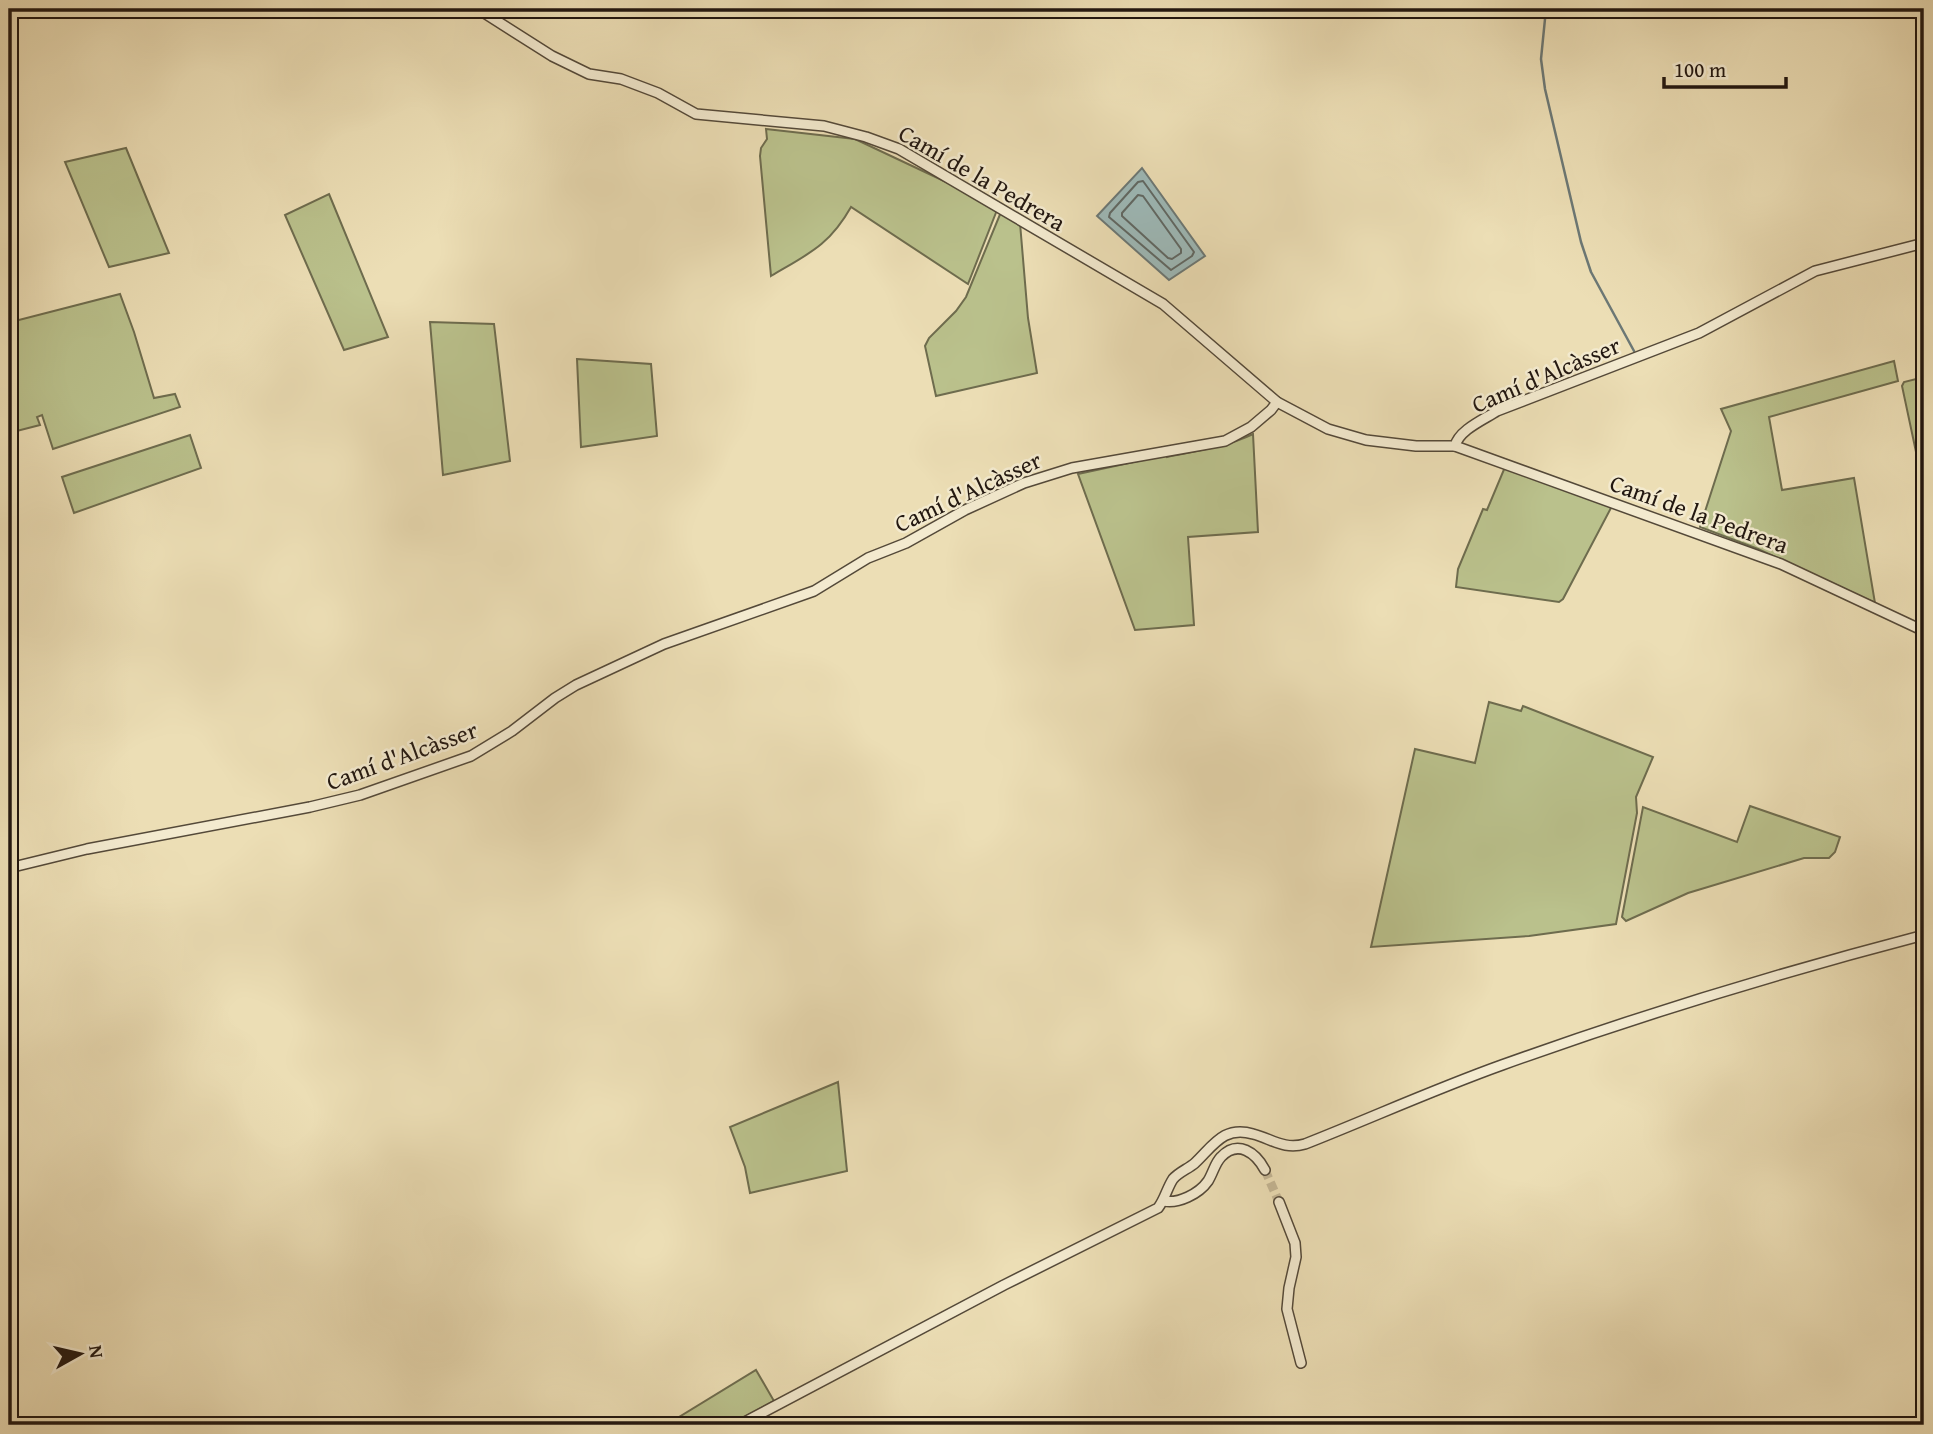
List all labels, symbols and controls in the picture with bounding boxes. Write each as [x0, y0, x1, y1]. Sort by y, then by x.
scale bar [1664, 46, 1786, 90]
text: 100 m [1674, 54, 1726, 85]
street label: Camí de la Pedrera [892, 116, 1073, 240]
street label: Camí d'Alcàsser [1466, 327, 1626, 422]
street label: Camí d'Alcàsser [889, 442, 1047, 541]
street label: Camí de la Pedrera [1605, 465, 1794, 562]
street label: Camí d'Alcàsser [321, 712, 482, 799]
north arrow [46, 1318, 116, 1388]
text: N [82, 1343, 112, 1360]

